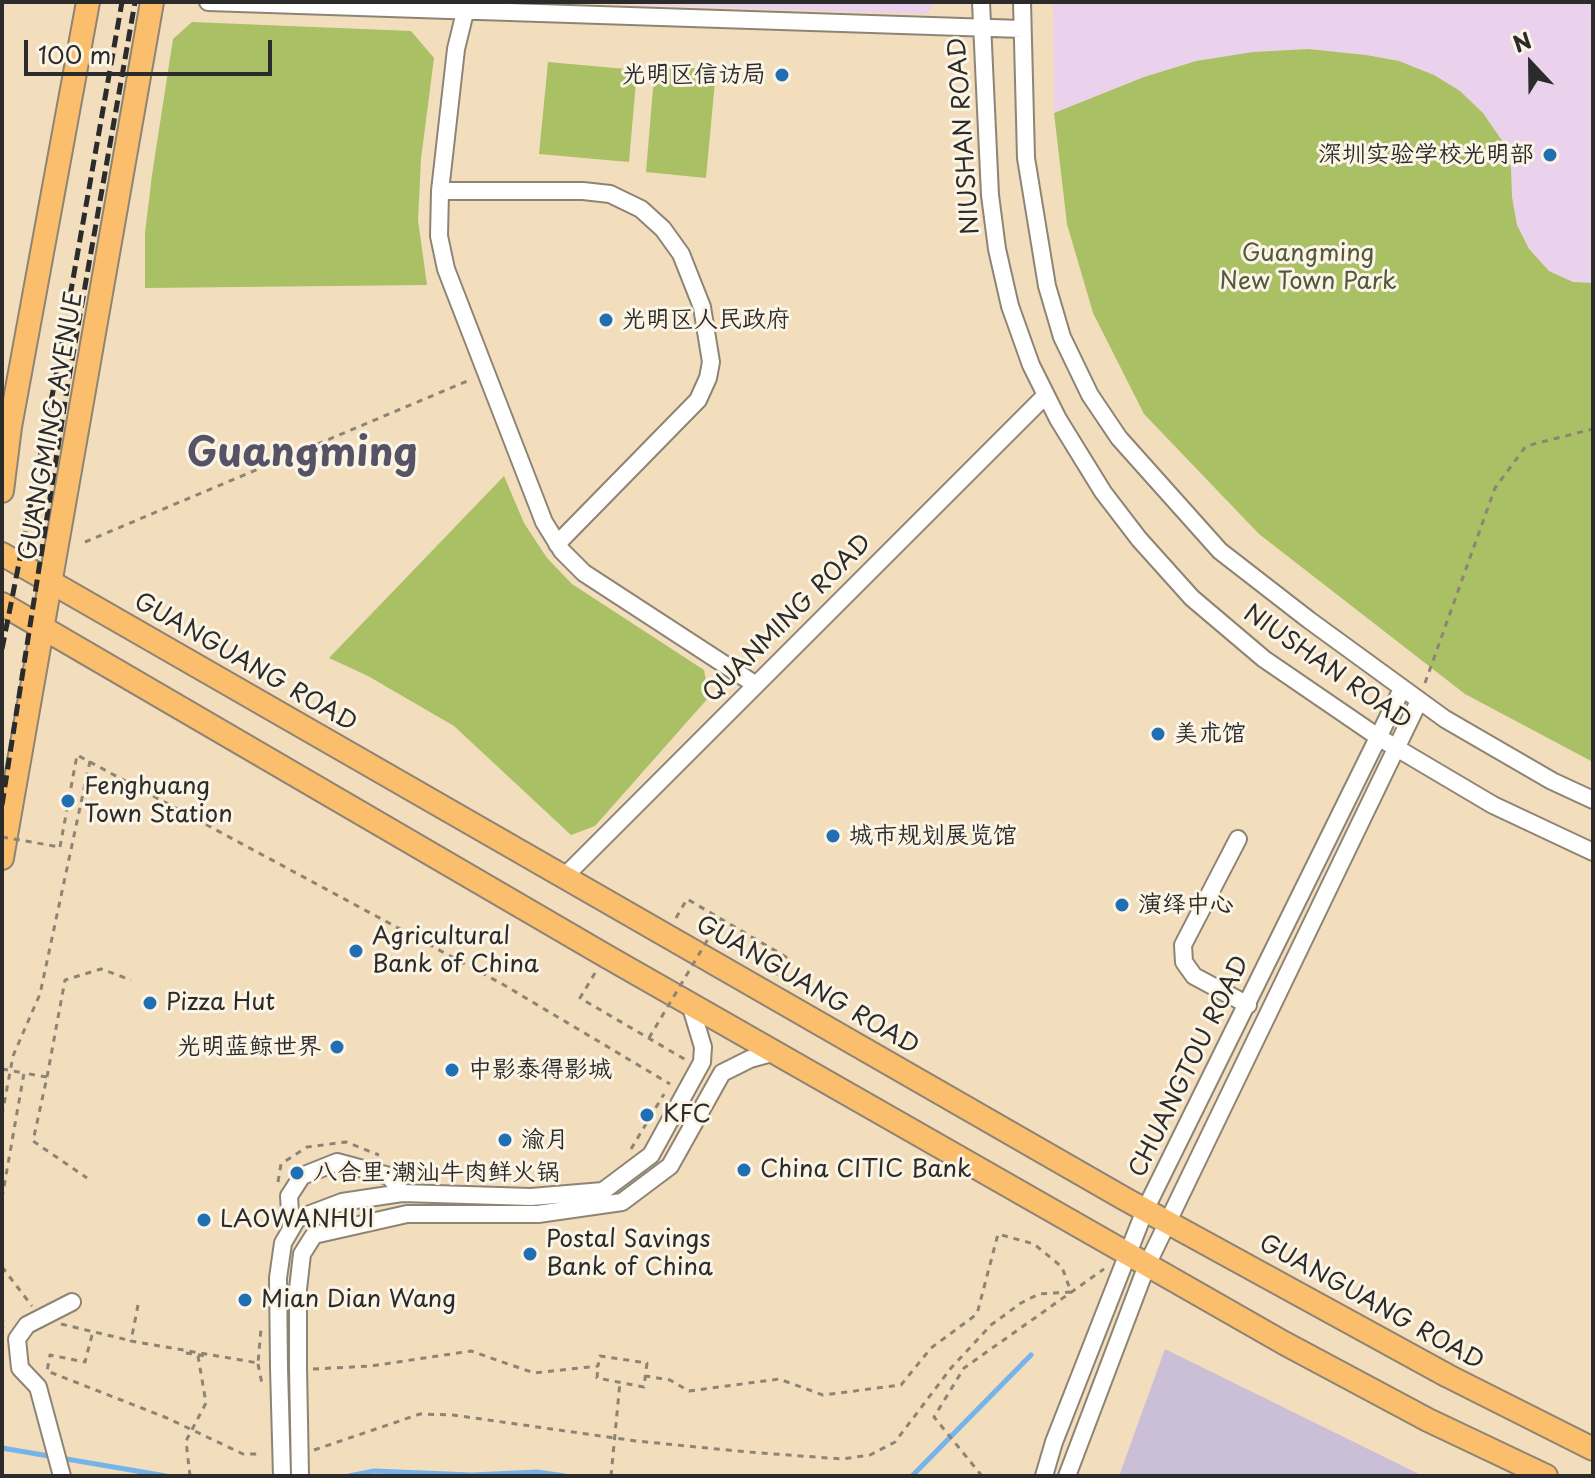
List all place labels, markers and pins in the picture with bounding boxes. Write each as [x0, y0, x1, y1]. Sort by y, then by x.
place label: 光明区信访局 [622, 61, 766, 89]
marker: 光明区信访局 [773, 66, 791, 84]
place label: 深圳实验学校光明部 [1318, 141, 1534, 169]
marker: 深圳实验学校光明部 [1541, 146, 1559, 164]
place label: 光明区人民政府 [622, 306, 790, 334]
marker: 光明区人民政府 [597, 311, 615, 329]
place label: 美术馆 [1174, 720, 1246, 748]
marker: 美术馆 [1149, 725, 1167, 743]
place label: Fenghuang Town Station [84, 773, 233, 829]
marker: Fenghuang Town Station [59, 792, 77, 810]
place label: 城市规划展览馆 [849, 822, 1017, 850]
marker: 城市规划展览馆 [824, 827, 842, 845]
place label: 演绎中心 [1138, 891, 1234, 919]
marker: 演绎中心 [1113, 896, 1131, 914]
place label: Agricultural Bank of China [372, 923, 539, 979]
marker: Agricultural Bank of China [347, 942, 365, 960]
place label: Pizza Hut [166, 989, 275, 1017]
marker: Pizza Hut [141, 994, 159, 1012]
place label: 光明蓝鲸世界 [177, 1033, 321, 1061]
marker: 光明蓝鲸世界 [328, 1038, 346, 1056]
place label: 中影泰得影城 [468, 1056, 612, 1084]
marker: 中影泰得影城 [443, 1061, 461, 1079]
place label: KFC [663, 1101, 711, 1129]
marker: KFC [638, 1106, 656, 1124]
place label: 渝月 [521, 1126, 569, 1154]
marker: 渝月 [496, 1131, 514, 1149]
place label: China CITIC Bank [760, 1156, 972, 1184]
place label: 八合里·潮汕牛肉鲜火锅 [313, 1159, 560, 1187]
marker: China CITIC Bank [735, 1161, 753, 1179]
marker: 八合里·潮汕牛肉鲜火锅 [288, 1164, 306, 1182]
place label: LAOWANHUI [220, 1206, 374, 1234]
marker: LAOWANHUI [195, 1211, 213, 1229]
place label: Postal Savings Bank of China [546, 1226, 713, 1282]
marker: Postal Savings Bank of China [521, 1245, 539, 1263]
place label: Mian Dian Wang [261, 1286, 456, 1314]
marker: Mian Dian Wang [236, 1291, 254, 1309]

